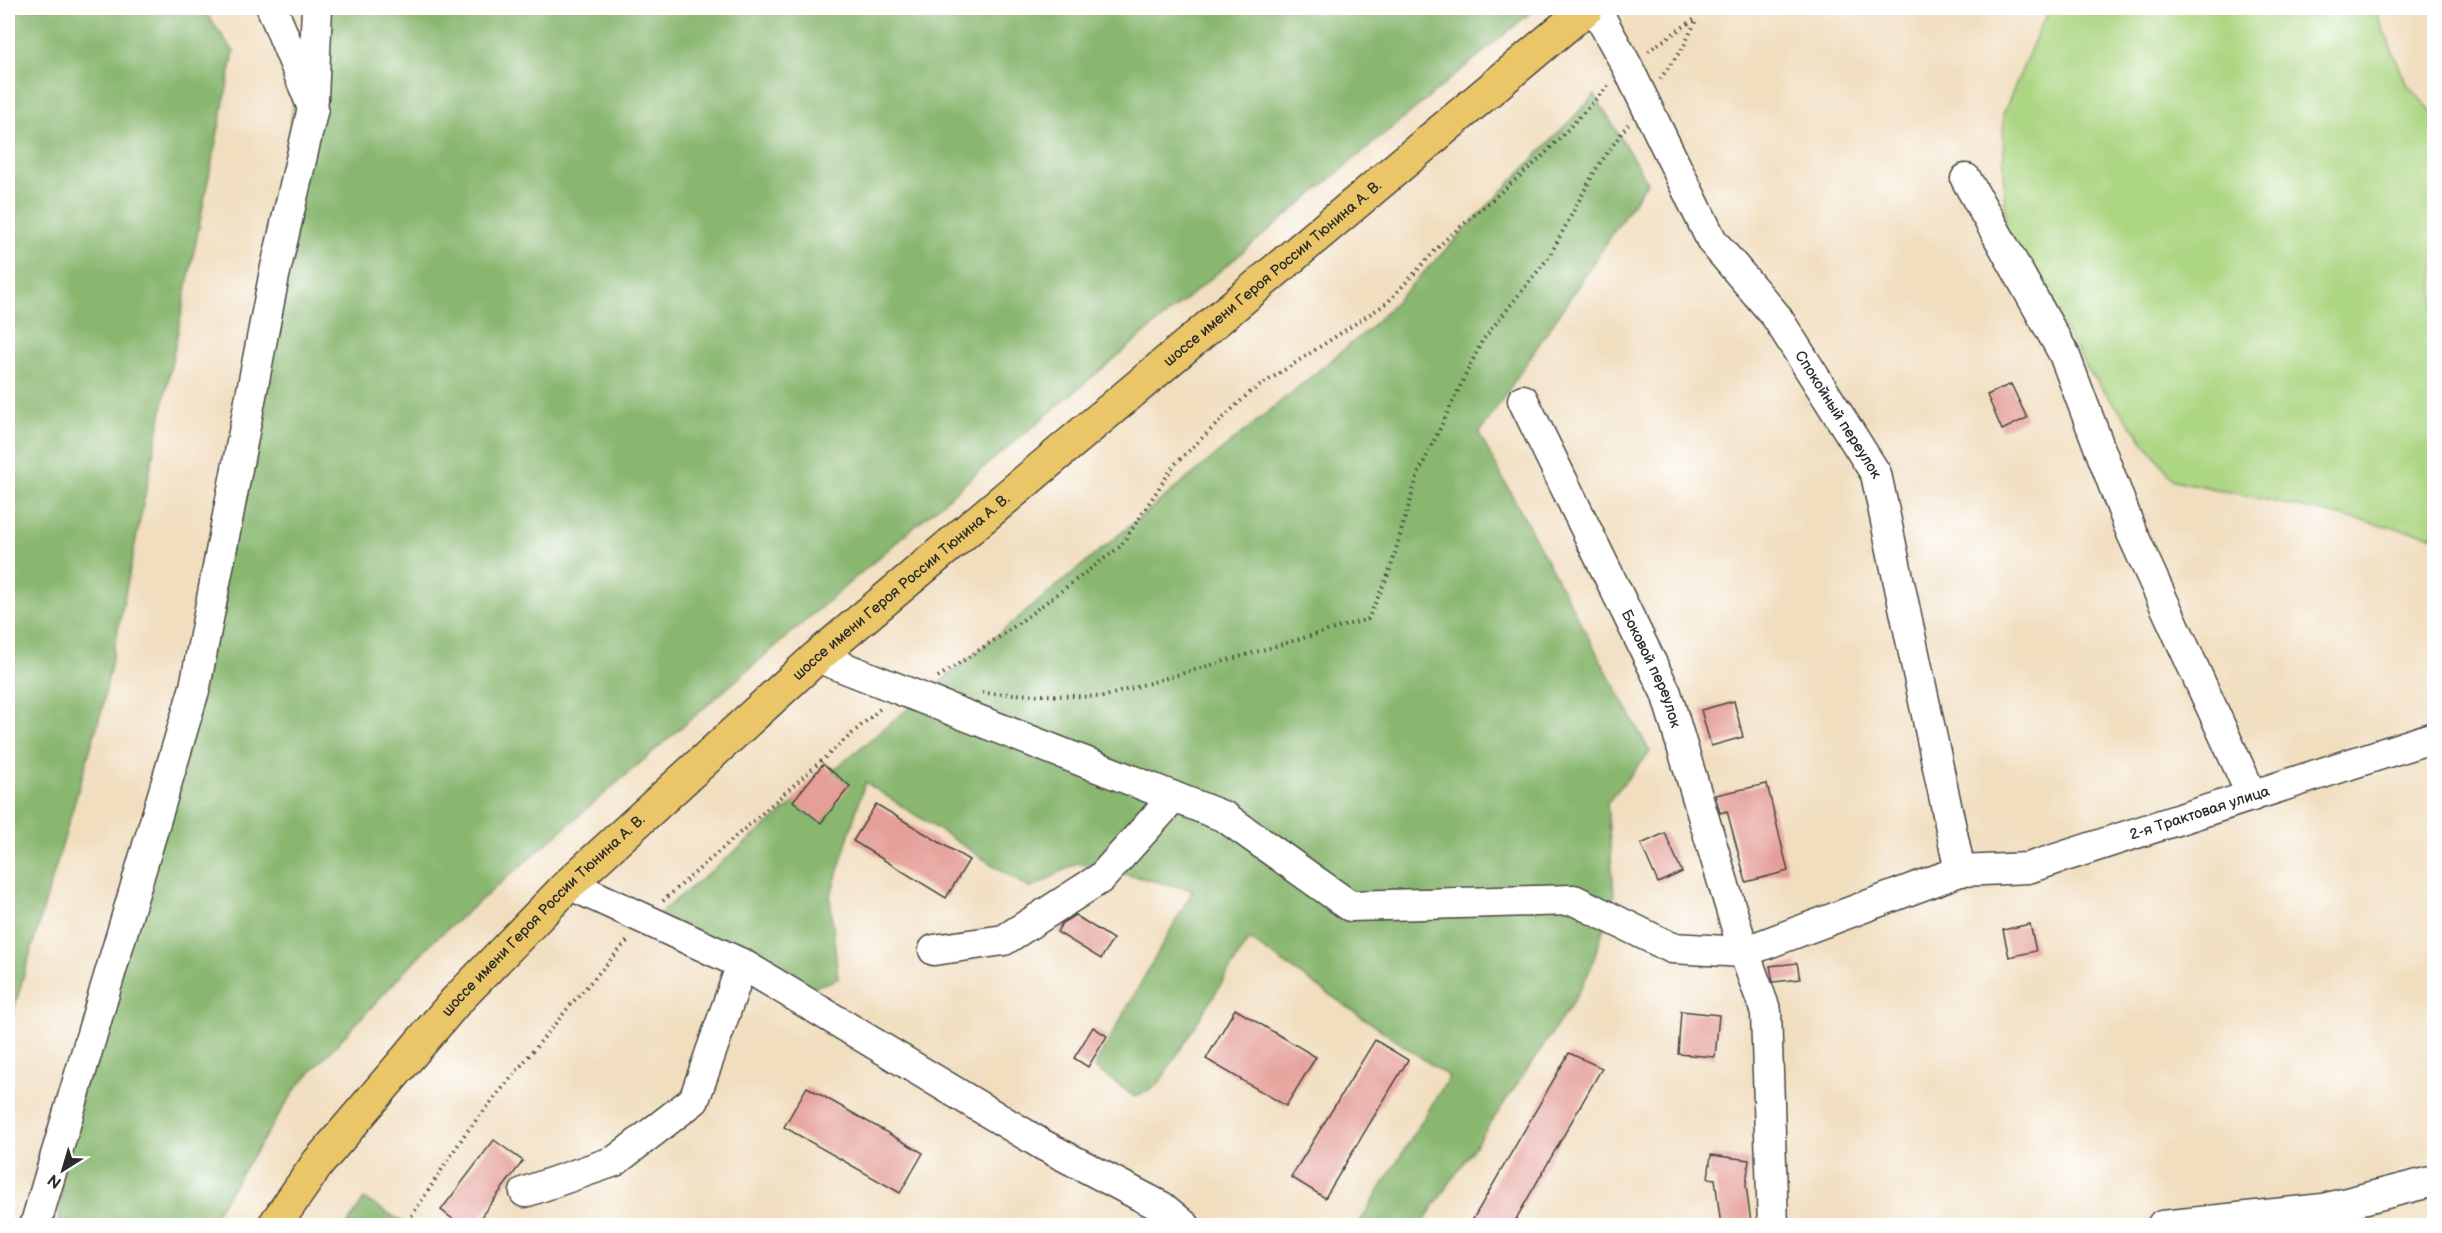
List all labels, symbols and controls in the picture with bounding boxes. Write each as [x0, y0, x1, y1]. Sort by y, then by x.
street label: шоссе имени Героя России Тюнина А. В. [1159, 176, 1385, 370]
street label: Спокойный переулок [1791, 347, 1886, 482]
street label: шоссе имени Героя России Тюнина А. В. [788, 489, 1014, 684]
street label: Боковой переулок [1617, 606, 1685, 730]
street label: 2-я Трактовая улица [2127, 781, 2272, 844]
street label: шоссе имени Героя России Тюнина А. В. [438, 810, 649, 1020]
north arrow [33, 1140, 93, 1200]
text: N [44, 1170, 65, 1192]

